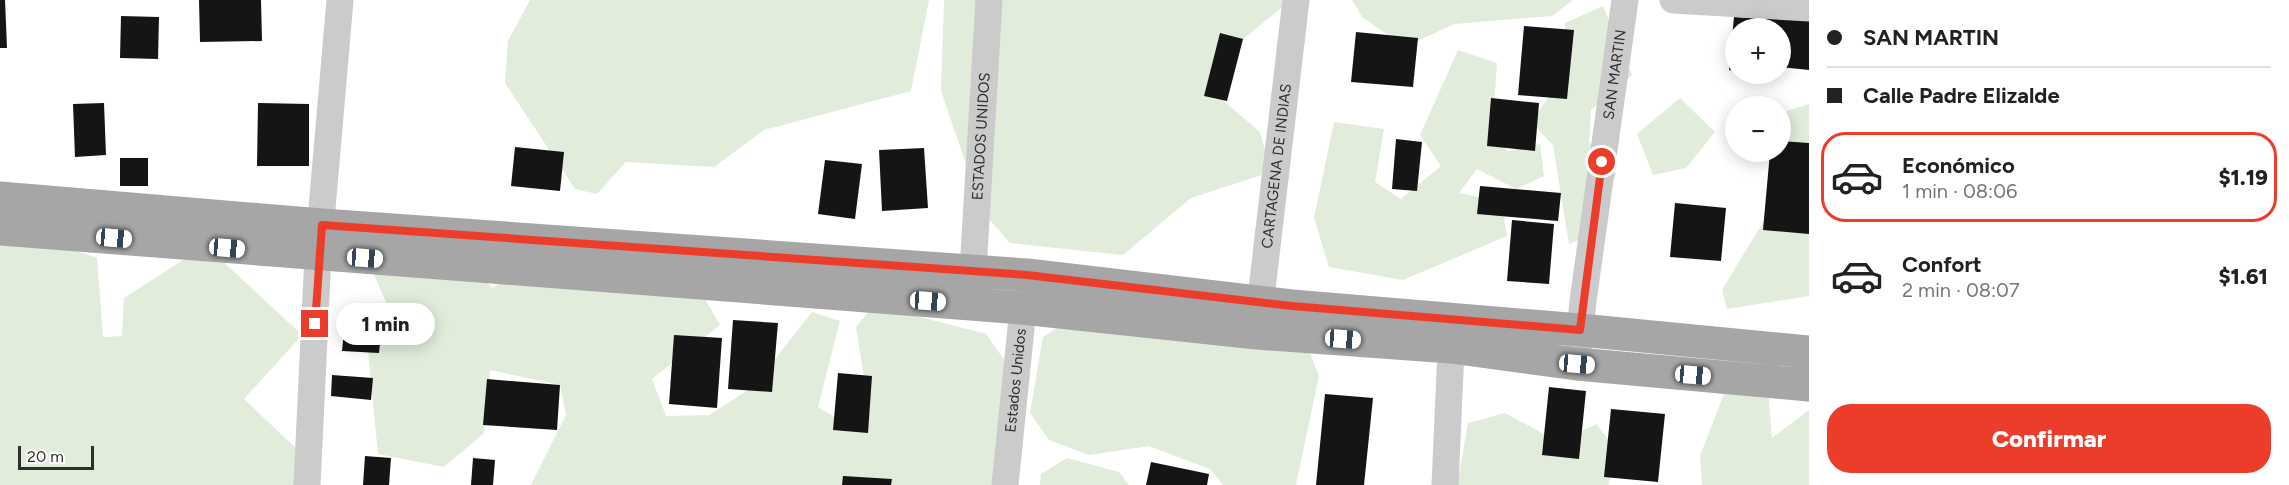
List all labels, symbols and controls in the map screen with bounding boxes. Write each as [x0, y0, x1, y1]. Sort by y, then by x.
map controls [1725, 18, 1791, 162]
button: + [1725, 18, 1791, 84]
text: SAN MARTIN [1863, 24, 1999, 51]
street label: SAN MARTIN [1599, 28, 1630, 121]
street label: ESTADOS UNIDOS [968, 72, 994, 201]
text: Calle Padre Elizalde [1863, 82, 2060, 109]
street label: CARTAGENA DE INDIAS [1258, 83, 1295, 249]
button: − [1725, 96, 1791, 162]
route start [1588, 148, 1615, 175]
icon: car [1830, 150, 1884, 204]
text: Económico [1902, 152, 2015, 179]
text: $1.19 [2218, 164, 2268, 191]
text: 1 min · 08:06 [1902, 179, 2017, 203]
car [95, 227, 133, 249]
car [208, 237, 246, 259]
car [346, 248, 384, 268]
icon: car [1830, 249, 1884, 303]
text: Confort [1902, 251, 1982, 278]
text: $1.61 [2218, 263, 2268, 290]
text: 2 min · 08:07 [1902, 278, 2020, 302]
car [909, 291, 947, 311]
callout: 1 min [336, 303, 435, 345]
route end [301, 310, 328, 337]
text: 1 min [362, 312, 409, 336]
street label: Estados Unidos [1001, 328, 1030, 433]
car [1324, 329, 1362, 349]
car [1558, 353, 1596, 375]
car [1674, 364, 1712, 386]
button: Confirmar [1827, 404, 2271, 473]
scale bar [18, 443, 94, 470]
text: 20 m [27, 447, 64, 466]

